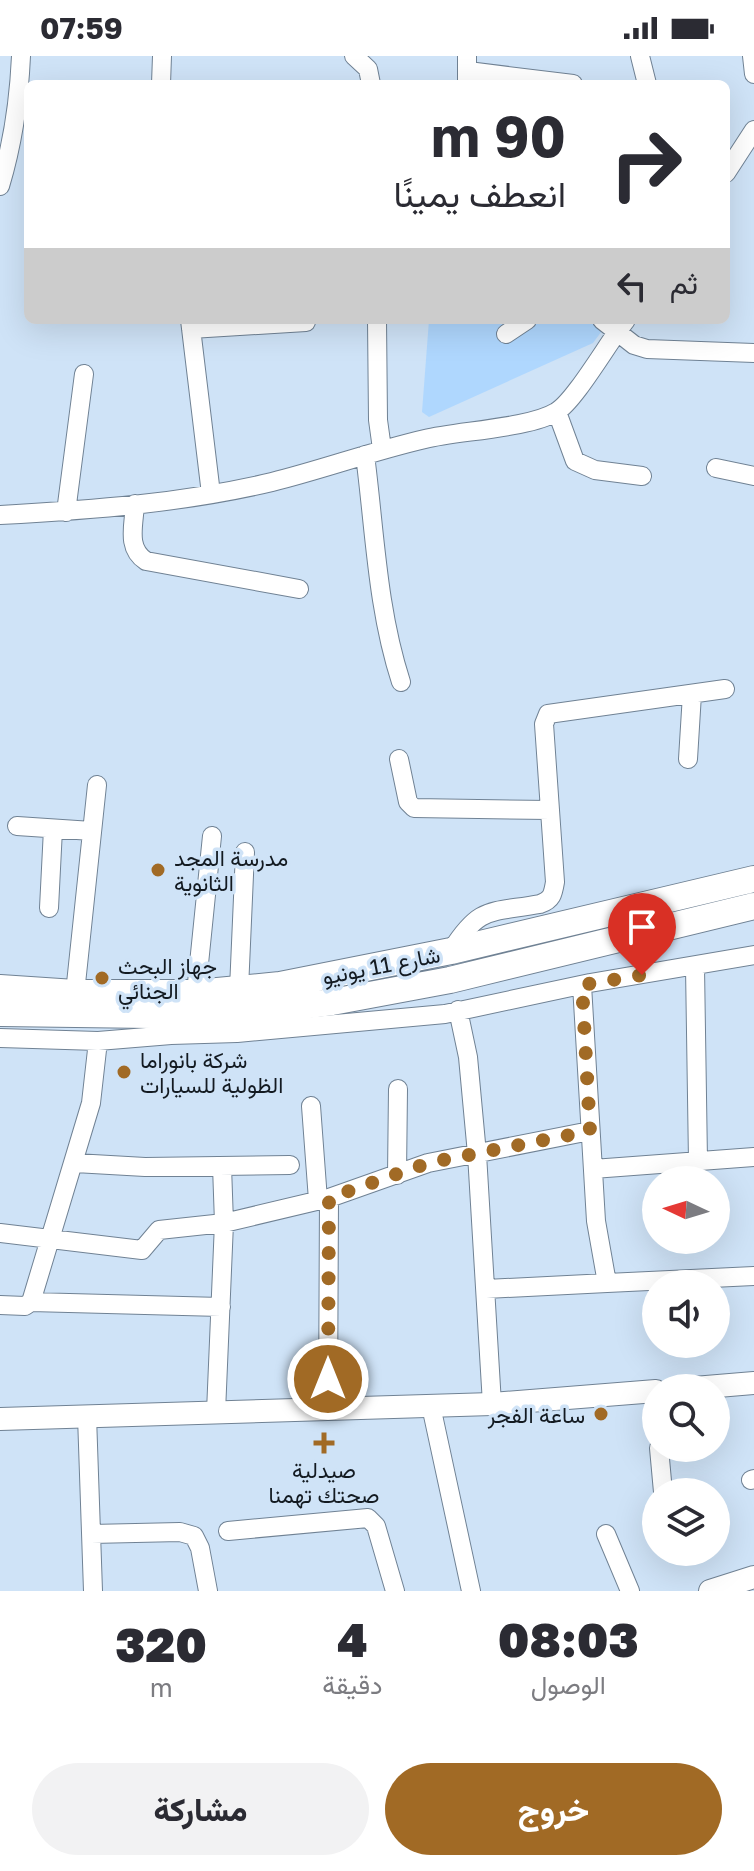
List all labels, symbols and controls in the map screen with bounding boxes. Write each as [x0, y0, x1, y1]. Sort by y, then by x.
text: 07:59 [40, 10, 123, 46]
text: 90 m [431, 102, 566, 169]
icon: right [594, 112, 698, 216]
text: انعطف يمينًا [394, 172, 566, 215]
icon: left [610, 264, 654, 308]
text: ثم [670, 265, 698, 301]
place label: مدرسة المجد الثانوية [174, 844, 288, 897]
marker: مدرسة المجد الثانوية [149, 861, 167, 879]
pin [608, 893, 676, 975]
icon: arrive [620, 905, 664, 949]
street label: شارع 11 يونيو [320, 940, 443, 992]
place label: جهاز البحث الجنائي [118, 952, 217, 1010]
marker: جهاز البحث الجنائي [93, 969, 111, 987]
place label: شركة بانوراما الظولية للسيارات [140, 1046, 283, 1099]
marker: شركة بانوراما الظولية للسيارات [115, 1063, 133, 1081]
north arrow [642, 1166, 730, 1254]
map controls [642, 1166, 730, 1566]
button: sound [642, 1270, 730, 1358]
position arrow [286, 1337, 370, 1421]
button: search [642, 1374, 730, 1462]
place label: ساعة الفجر [487, 1401, 585, 1429]
marker: ساعة الفجر [592, 1405, 610, 1423]
marker: صيدلية صحتك تهمنا [315, 1434, 333, 1452]
place label: صيدلية صحتك تهمنا [269, 1456, 379, 1509]
button: layers [642, 1478, 730, 1566]
text: 4 [337, 1610, 368, 1668]
text: 08:03 [498, 1610, 639, 1668]
text: 320 [115, 1615, 207, 1673]
text: دقيقة [322, 1669, 383, 1700]
text: الوصول [531, 1669, 606, 1700]
text: m [150, 1672, 173, 1703]
button: مشاركة [32, 1763, 369, 1855]
button: خروج [385, 1763, 722, 1855]

